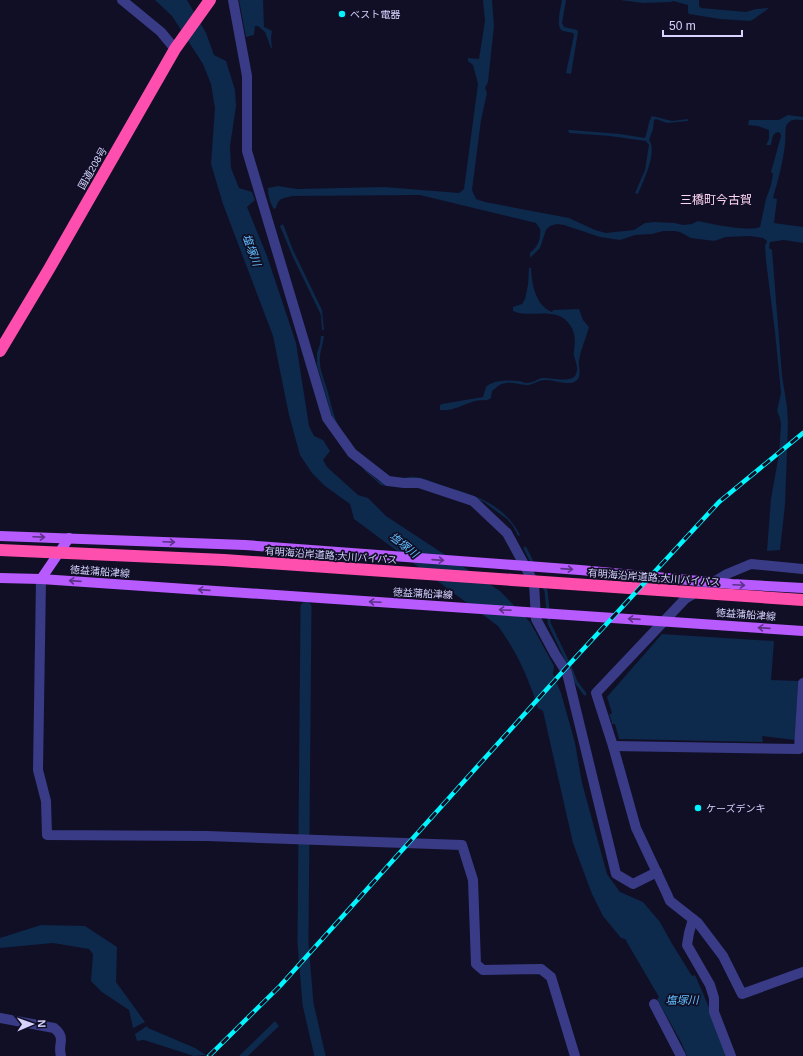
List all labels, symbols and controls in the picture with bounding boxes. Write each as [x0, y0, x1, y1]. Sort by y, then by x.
marker: ベスト電器 [337, 9, 347, 19]
place label: ベスト電器 [350, 9, 400, 20]
scale bar [663, 12, 742, 38]
text: 50 m [669, 19, 696, 33]
street label: 国道208号 [76, 145, 109, 191]
district label: 三橋町今古賀 [680, 193, 752, 207]
water label: 塩塚川 [241, 232, 264, 268]
water label: 塩塚川 [387, 530, 421, 561]
one-way arrow [32, 534, 45, 541]
one-way arrow [162, 538, 175, 546]
street label: 有明海沿岸道路;大川バイパス [264, 545, 397, 566]
one-way arrow [431, 556, 444, 563]
street label: 徳益蒲船津線 [70, 564, 130, 579]
one-way arrow [560, 566, 573, 573]
street label: 有明海沿岸道路;大川バイパス [587, 567, 720, 588]
one-way arrow [68, 578, 81, 585]
one-way arrow [732, 581, 745, 588]
street label: 徳益蒲船津線 [393, 586, 453, 601]
one-way arrow [198, 587, 211, 594]
one-way arrow [369, 599, 382, 606]
one-way arrow [499, 606, 512, 613]
street label: 徳益蒲船津線 [716, 607, 776, 622]
one-way arrow [628, 615, 641, 622]
one-way arrow [758, 624, 771, 631]
marker: ケーズデンキ [693, 803, 703, 813]
place label: ケーズデンキ [706, 803, 766, 814]
water label: 塩塚川 [666, 994, 699, 1006]
north arrow [12, 1004, 52, 1044]
text: N [36, 1019, 48, 1028]

